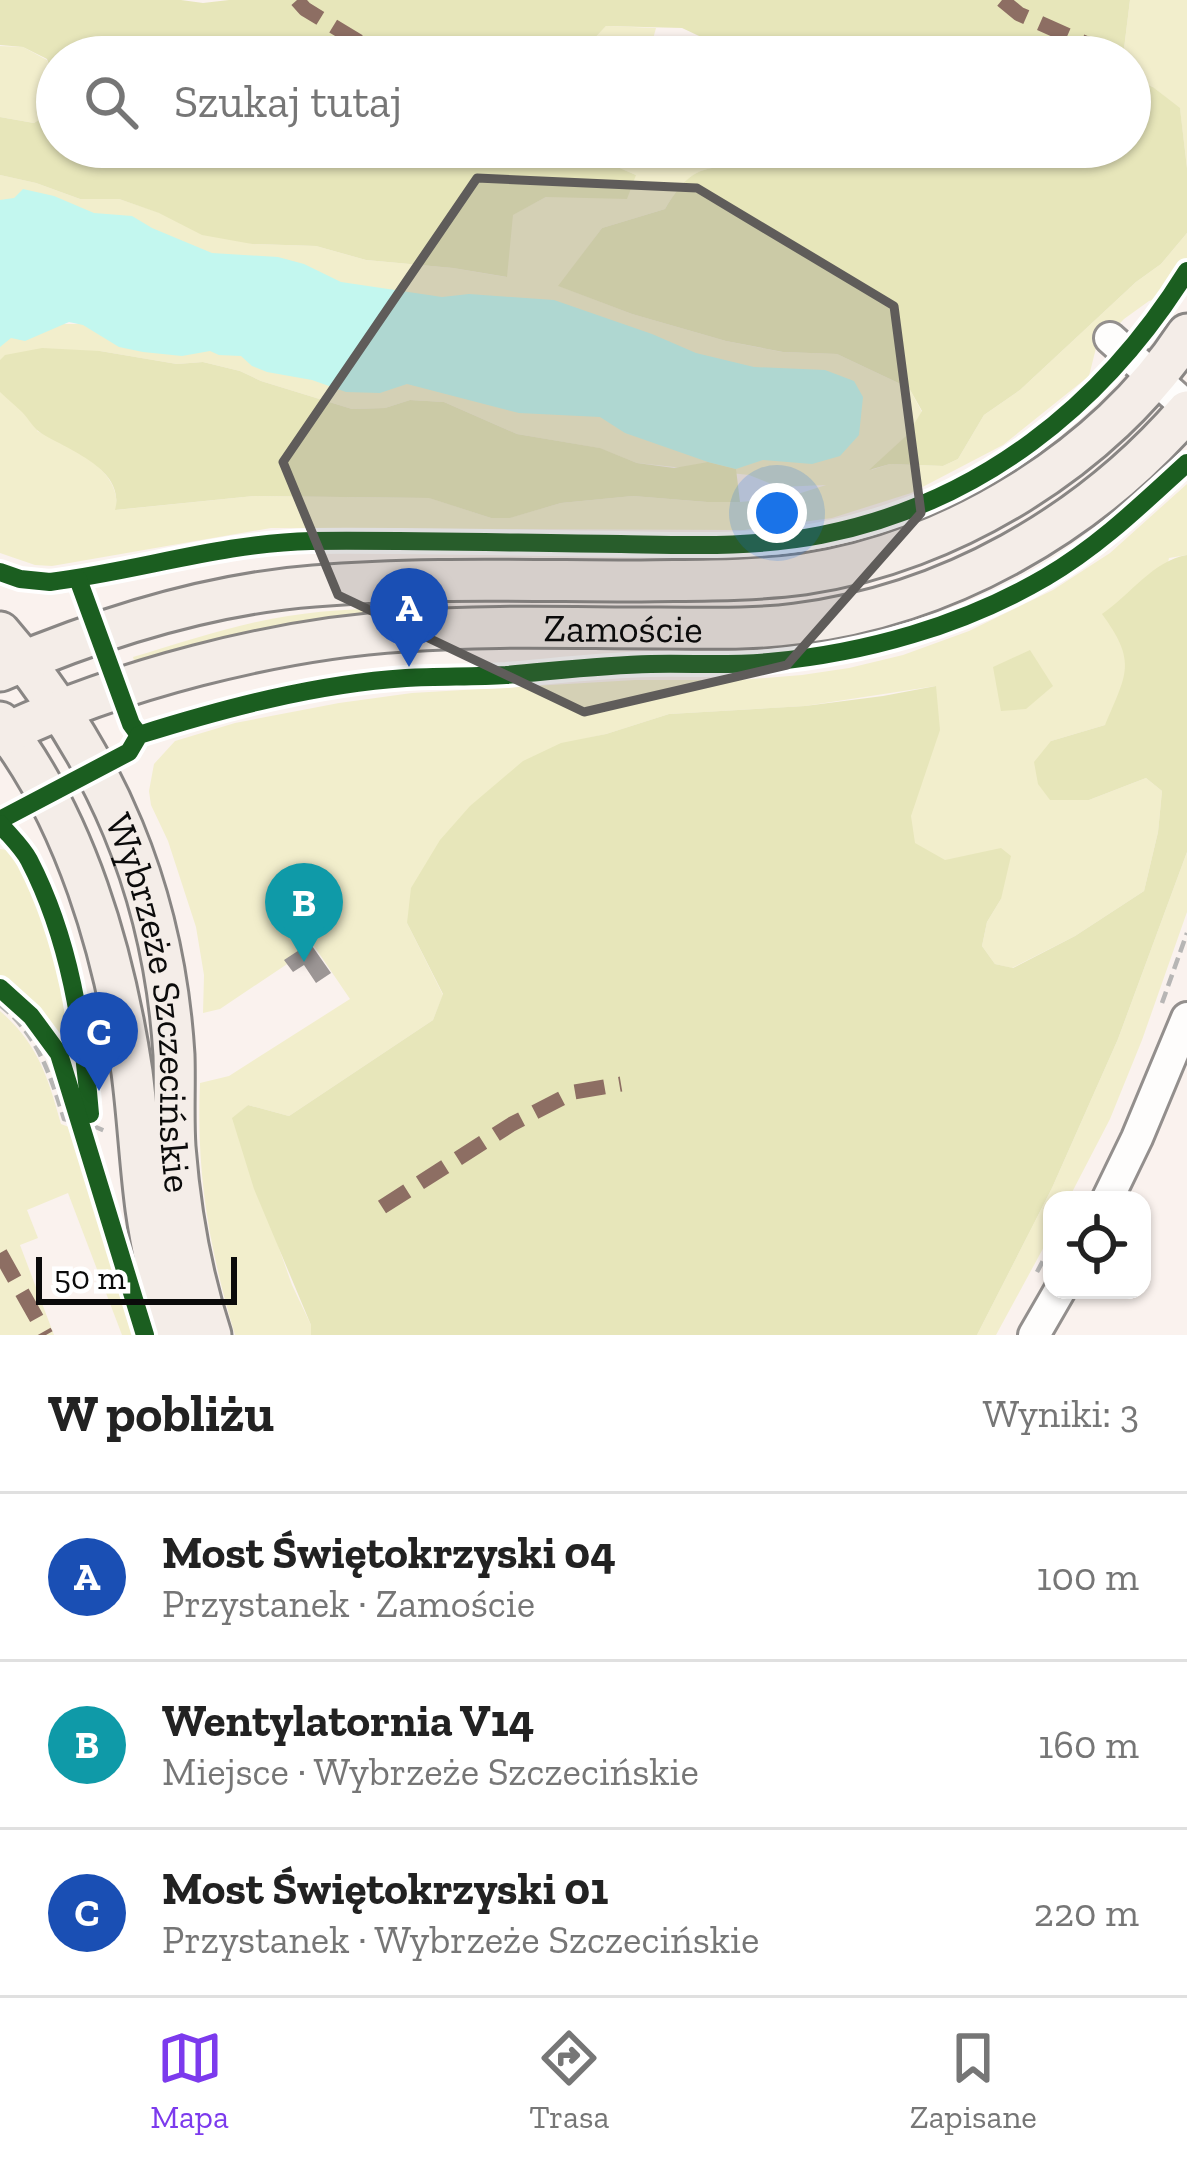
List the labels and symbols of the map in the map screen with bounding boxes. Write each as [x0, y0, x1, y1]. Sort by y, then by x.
your location [747, 483, 807, 543]
pin: A [370, 568, 448, 667]
street label: Zamoście [543, 604, 703, 652]
street label: Wybrzeże Szczecińskie [95, 806, 202, 1195]
pin: B [265, 863, 343, 962]
pin: C [60, 992, 138, 1091]
scale bar [36, 1251, 237, 1304]

